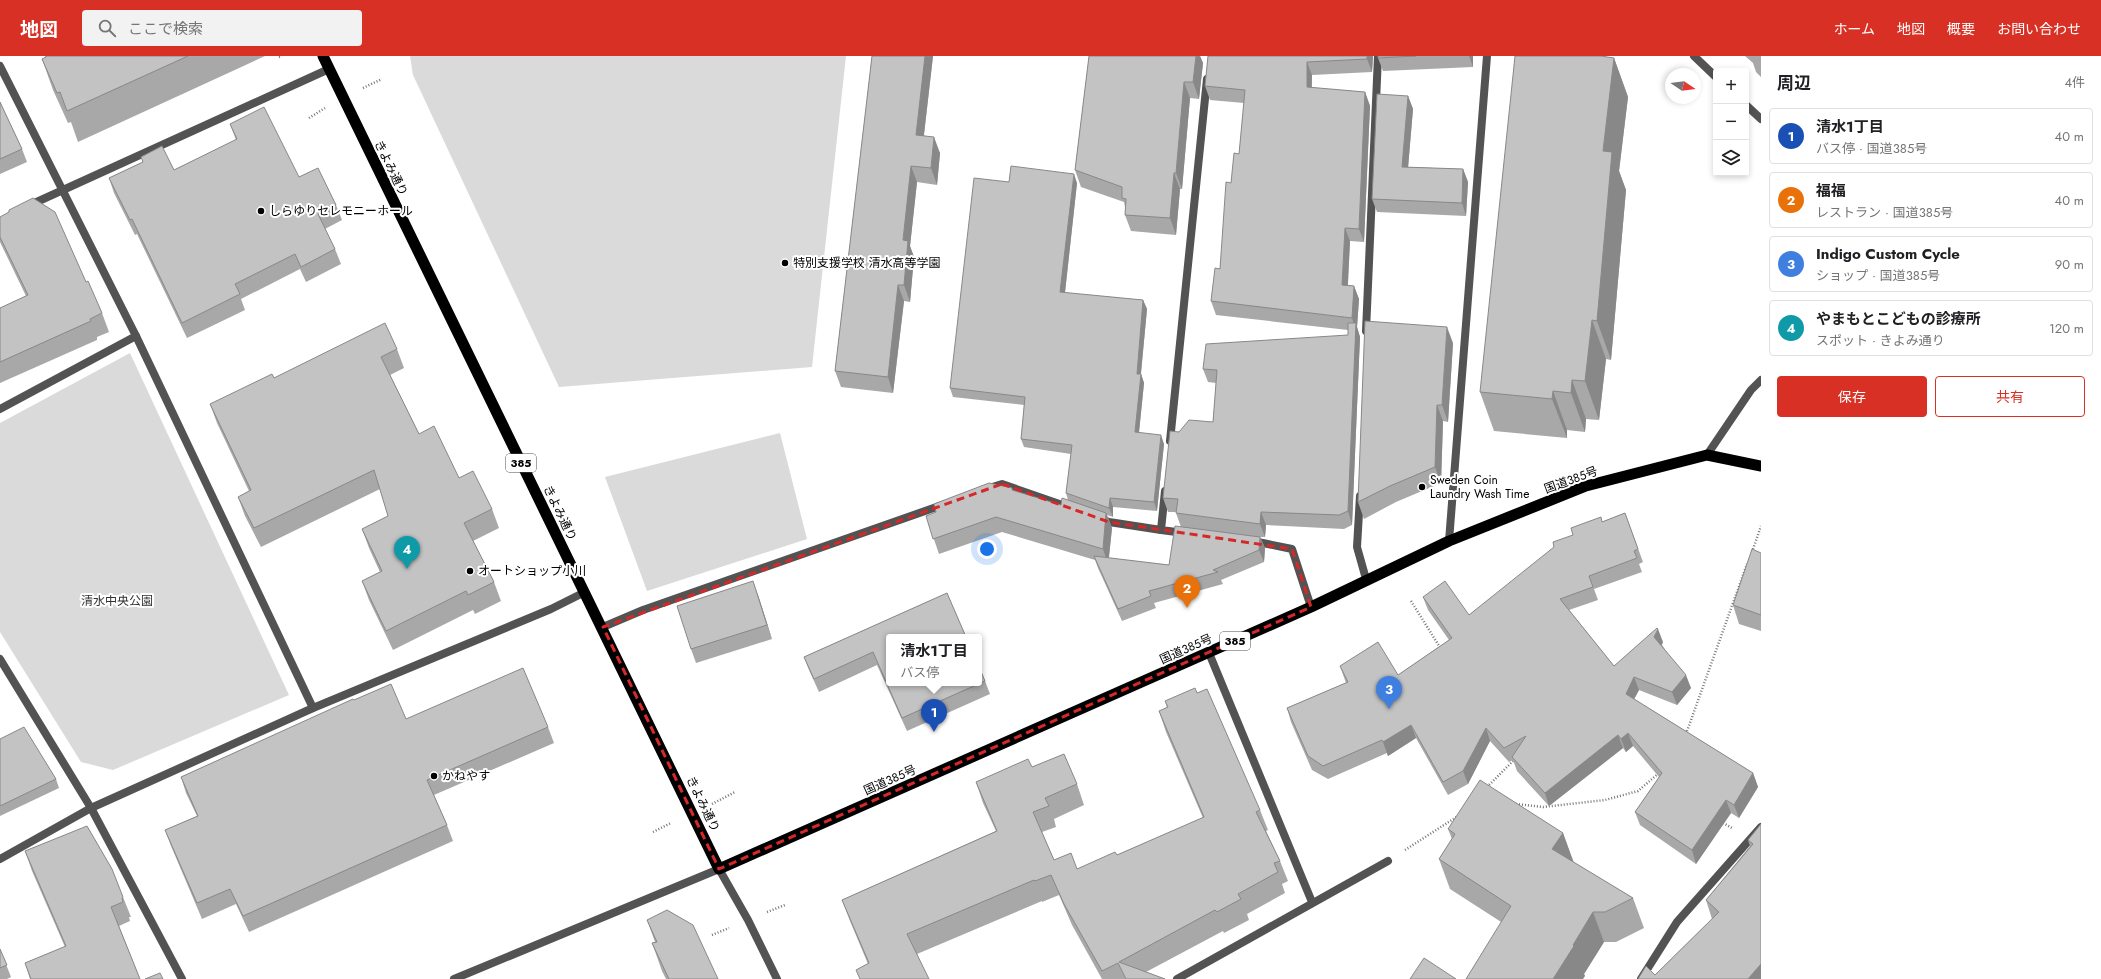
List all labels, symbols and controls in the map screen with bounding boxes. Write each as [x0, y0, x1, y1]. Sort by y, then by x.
search box [82, 10, 362, 46]
text: 地図 [20, 16, 58, 43]
icon: search [96, 17, 118, 39]
text: ここで検索 [128, 18, 203, 40]
text: ホーム [1833, 19, 1875, 39]
text: 地図 [1897, 19, 1925, 39]
text: 概要 [1947, 19, 1975, 39]
text: お問い合わせ [1997, 19, 2081, 39]
north arrow [1665, 68, 1701, 104]
map controls [1713, 68, 1749, 176]
button: + [1713, 68, 1749, 104]
text: 周辺 [1777, 71, 1811, 95]
text: 4件 [2064, 73, 2085, 92]
button: − [1713, 104, 1749, 140]
text: 清水1丁目 [1816, 116, 1884, 138]
text: 1 [1788, 127, 1794, 146]
text: 40 m [2055, 127, 2084, 146]
street label: きよみ通り [370, 137, 412, 199]
text: バス停 · 国道385号 [1816, 139, 1927, 158]
button: layers [1713, 140, 1749, 176]
text: 福福 [1816, 180, 1846, 202]
text: 2 [1787, 191, 1795, 210]
text: 40 m [2055, 191, 2084, 210]
place label: しらゆりセレモニーホール [269, 202, 413, 220]
text: レストラン · 国道385号 [1816, 203, 1953, 222]
marker: しらゆりセレモニーホール [256, 206, 266, 216]
text: Indigo Custom Cycle [1816, 243, 1960, 265]
place label: 特別支援学校 清水高等学園 [793, 254, 941, 272]
text: 3 [1787, 255, 1795, 274]
text: 90 m [2055, 255, 2084, 274]
marker: 特別支援学校 清水高等学園 [780, 258, 790, 268]
text: ショップ · 国道385号 [1816, 266, 1940, 285]
text: やまもとこどもの診療所 [1816, 308, 1981, 330]
text: 4 [1786, 319, 1796, 338]
text: 120 m [2049, 319, 2084, 338]
text: スポット · きよみ通り [1816, 331, 1945, 350]
button: 保存 [1777, 376, 1927, 417]
button: 共有 [1935, 376, 2085, 417]
road number: 385 [506, 454, 536, 472]
street label: 国道385号 [1542, 462, 1600, 498]
place label: Sweden Coin Laundry Wash Time [1430, 471, 1529, 503]
street label: きよみ通り [539, 482, 581, 544]
marker: Sweden Coin Laundry Wash Time [1417, 482, 1427, 492]
pin: 4 [394, 536, 420, 569]
your location [977, 539, 997, 559]
place label: オートショップ小川 [478, 562, 586, 580]
marker: オートショップ小川 [465, 566, 475, 576]
pin: 2 [1174, 575, 1200, 608]
park label: 清水中央公園 [81, 592, 153, 610]
street label: 国道385号 [1157, 629, 1215, 669]
road number: 385 [1220, 632, 1250, 650]
popup [886, 634, 982, 686]
text: 清水1丁目 [900, 640, 968, 662]
text: バス停 [900, 663, 939, 682]
pin: 3 [1376, 676, 1402, 709]
pin: 1 [921, 699, 947, 732]
street label: 国道385号 [861, 760, 919, 800]
place label: かねやす [442, 767, 490, 785]
marker: かねやす [429, 771, 439, 781]
street label: きよみ通り [682, 773, 724, 835]

